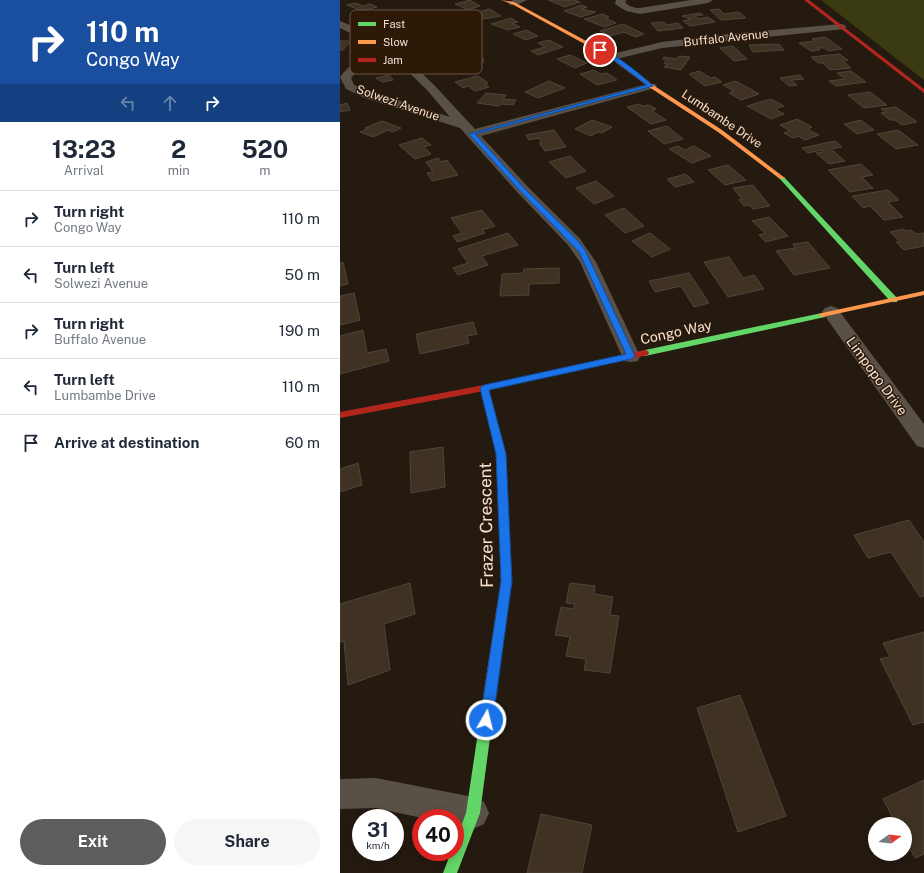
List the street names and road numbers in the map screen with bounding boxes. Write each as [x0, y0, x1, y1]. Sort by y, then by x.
street label: Buffalo Avenue [683, 27, 769, 49]
street label: Solwezi Avenue [355, 82, 442, 124]
street label: Lumbambe Drive [679, 87, 765, 151]
street label: Congo Way [639, 317, 714, 347]
street label: Limpopo Drive [843, 334, 911, 418]
street label: Frazer Crescent [475, 462, 497, 588]

